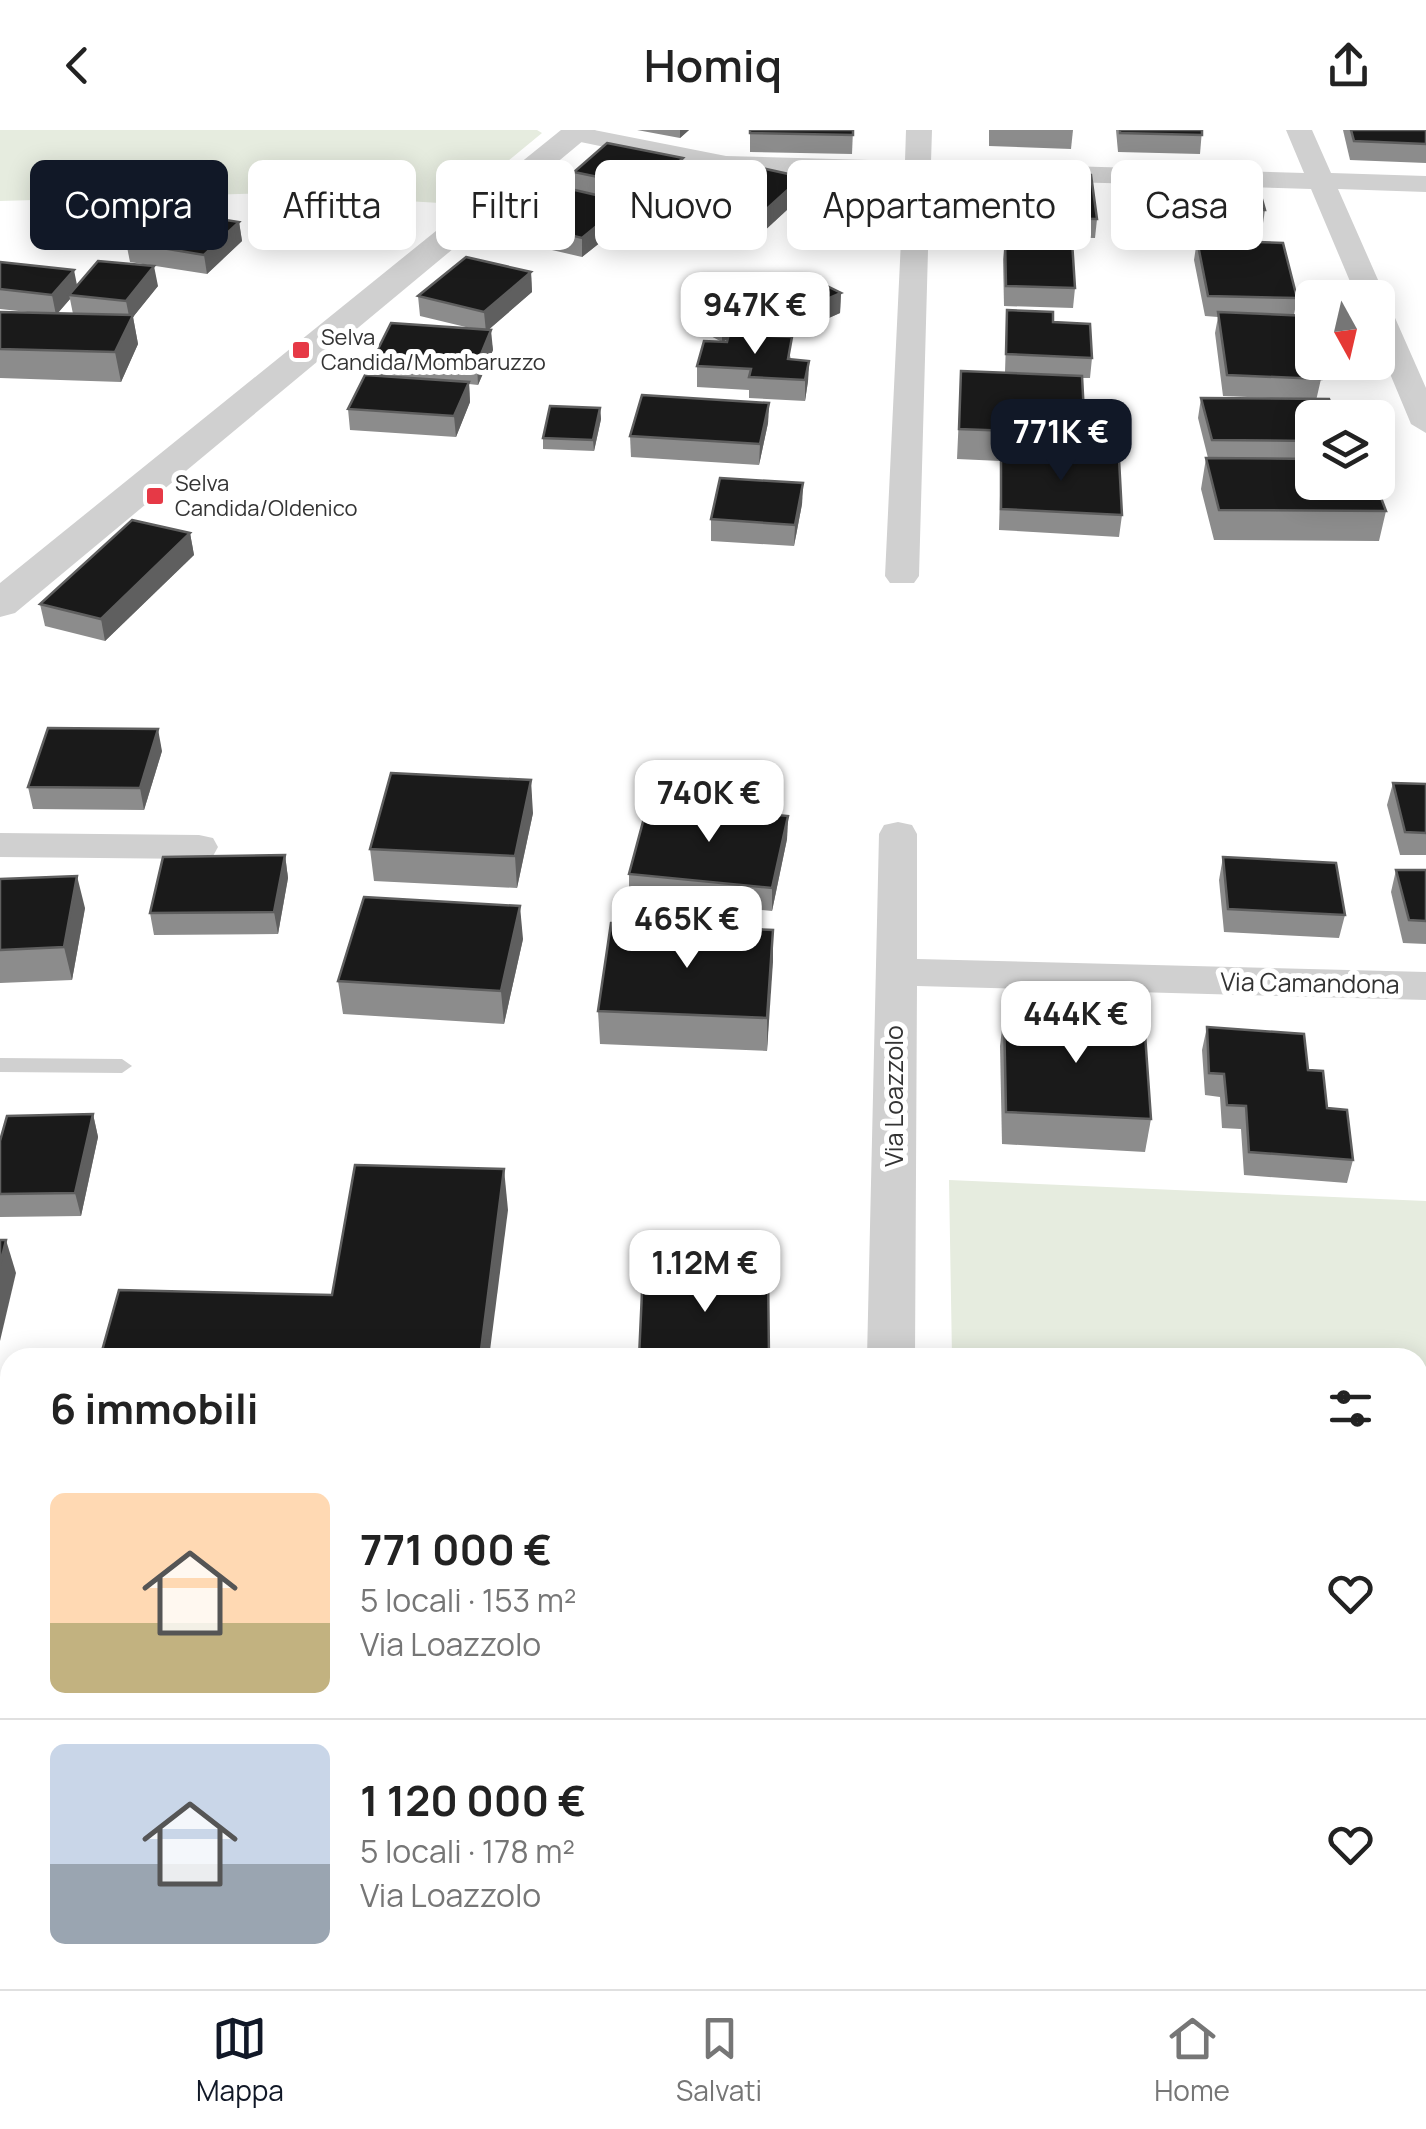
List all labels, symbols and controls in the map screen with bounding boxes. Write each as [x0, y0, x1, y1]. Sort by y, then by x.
text: Homiq [644, 34, 782, 96]
icon: back [50, 38, 105, 93]
icon: share [1321, 38, 1376, 93]
chip: Compra [30, 160, 228, 250]
chip: Affitta [248, 160, 416, 250]
chip: Filtri [436, 160, 575, 250]
chip: Nuovo [595, 160, 767, 250]
chip: Appartamento [787, 160, 1091, 250]
chip: Casa [1111, 160, 1263, 250]
pin: 947K € [674, 272, 836, 357]
north arrow [1295, 280, 1395, 380]
map controls [1295, 280, 1395, 500]
text: 947K € [703, 282, 807, 326]
place label: Selva Candida/Mombaruzzo [321, 322, 546, 377]
marker: Selva Candida/Mombaruzzo [290, 339, 312, 361]
pin: 771K € [980, 399, 1142, 484]
button: layers [1295, 400, 1395, 500]
text: 771K € [1013, 409, 1109, 453]
place label: Selva Candida/Oldenico [175, 468, 358, 523]
marker: Selva Candida/Oldenico [144, 485, 166, 507]
pin: 740K € [628, 760, 790, 845]
text: 740K € [657, 770, 761, 814]
pin: 465K € [606, 886, 768, 971]
text: 465K € [634, 896, 740, 940]
street label: Via Camandona [1220, 963, 1400, 1002]
pin: 444K € [995, 981, 1157, 1066]
text: 444K € [1023, 991, 1129, 1035]
street label: Via Loazzolo [876, 1025, 911, 1167]
pin: 1.12M € [613, 1230, 797, 1315]
text: 1.12M € [651, 1240, 759, 1284]
text: 6 immobili [50, 1379, 259, 1437]
icon: filters [1323, 1381, 1378, 1436]
text: 771 000 € [360, 1520, 552, 1578]
icon: home [130, 1533, 250, 1653]
icon: heart [1323, 1566, 1378, 1621]
text: 5 locali · 153 m² [360, 1578, 577, 1622]
text: Via Loazzolo [360, 1622, 541, 1666]
text: 1 120 000 € [360, 1771, 586, 1829]
icon: home [130, 1784, 250, 1904]
icon: heart [1323, 1817, 1378, 1872]
text: 5 locali · 178 m² [360, 1829, 575, 1873]
text: Via Loazzolo [360, 1873, 541, 1917]
tab: Mappa [196, 2011, 284, 2109]
tab: Salvati [676, 2011, 762, 2109]
tab: Home [1154, 2011, 1230, 2109]

